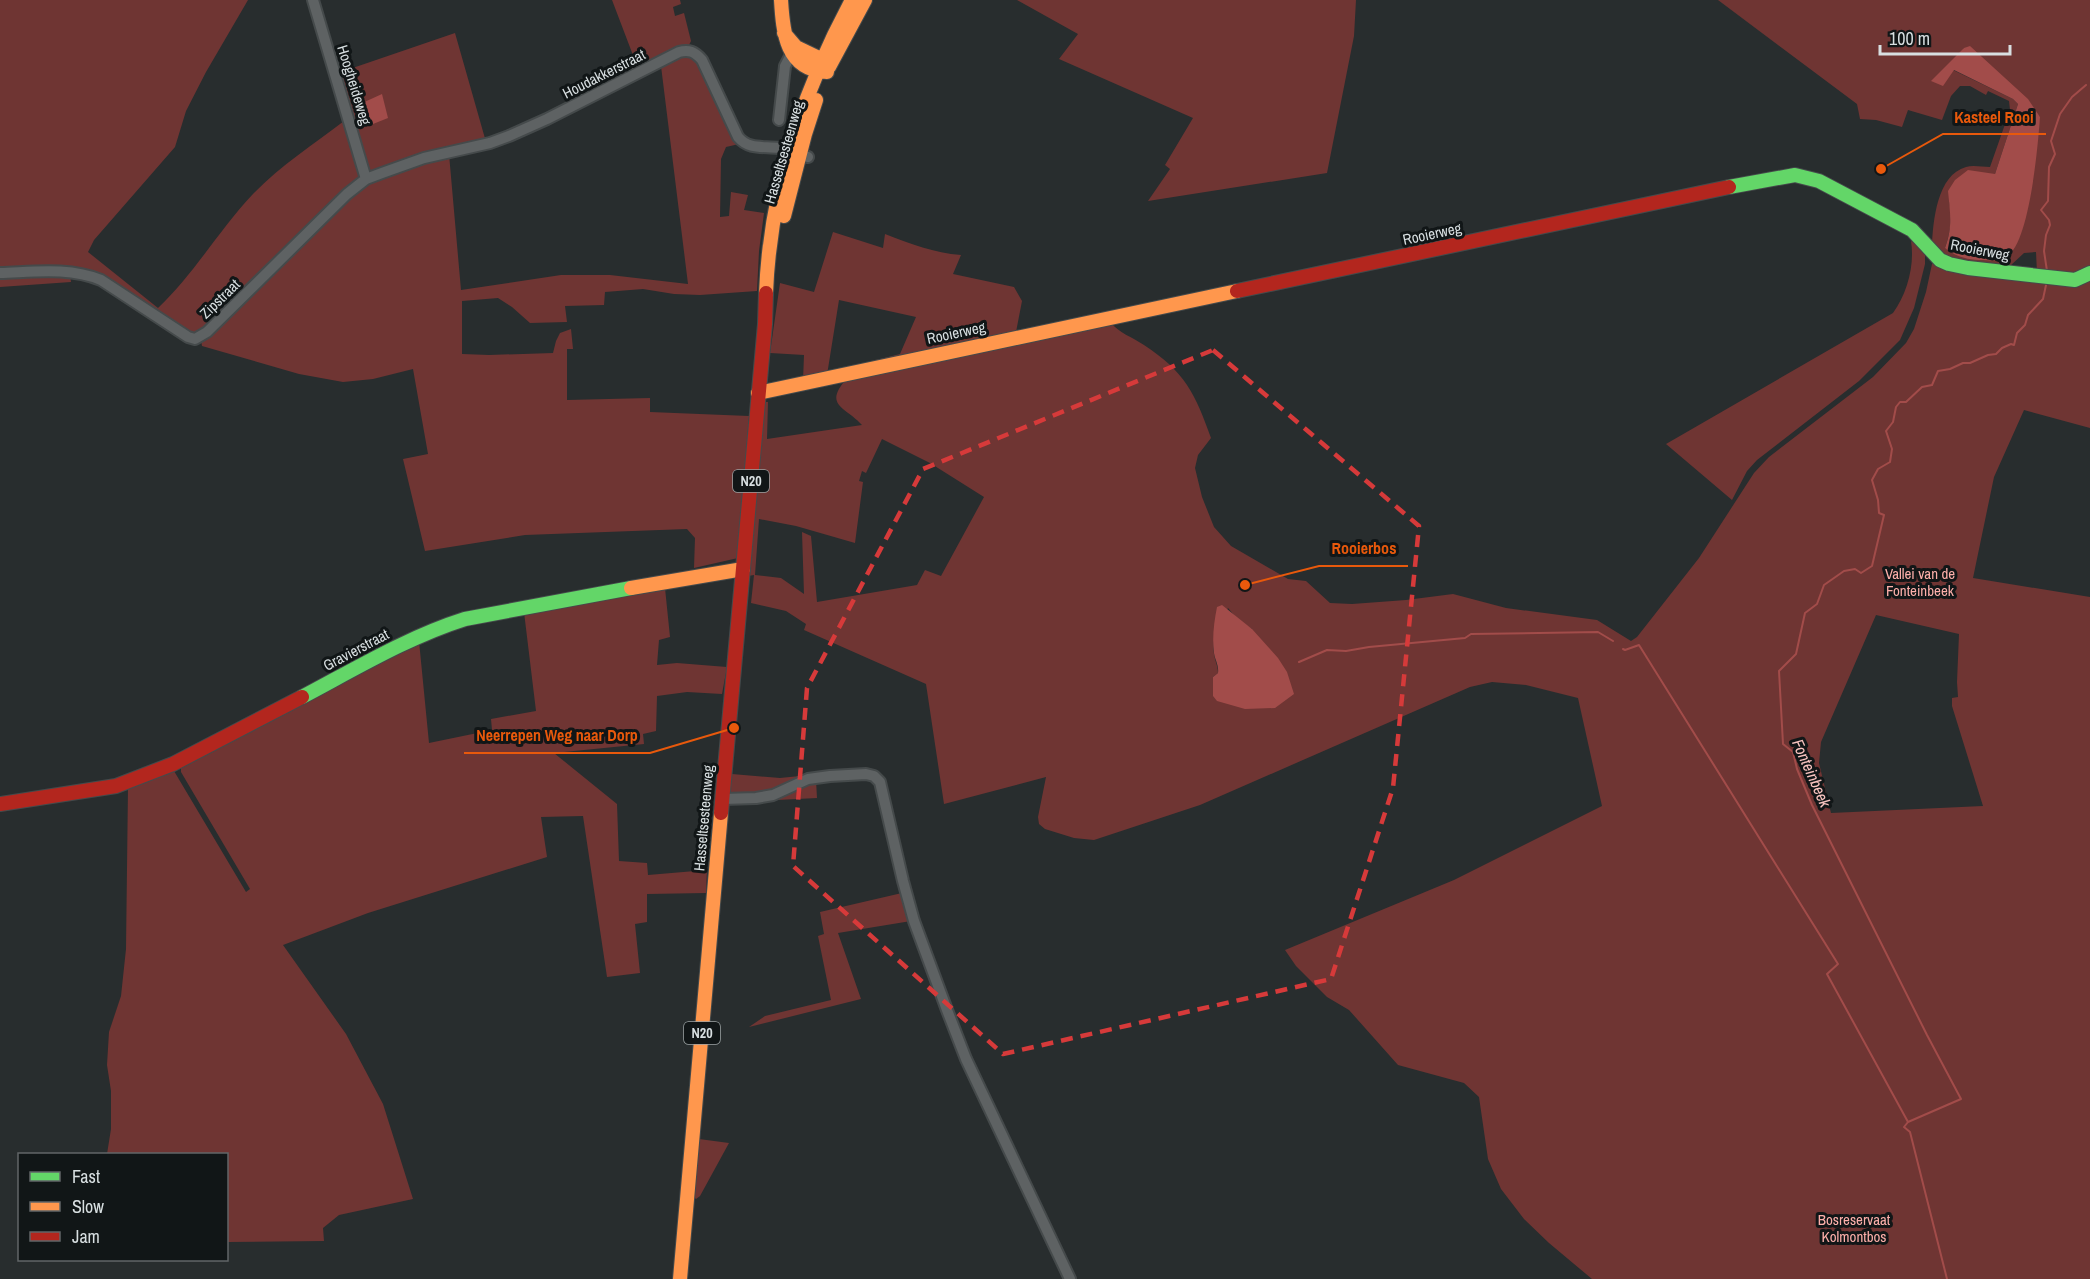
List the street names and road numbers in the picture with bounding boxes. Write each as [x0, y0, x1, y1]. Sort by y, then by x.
street label: Hoogheideweg [332, 42, 377, 128]
street label: Houdakkerstraat [559, 43, 649, 103]
street label: Hasseltsesteenweg [759, 98, 808, 206]
street label: Rooierweg [1401, 217, 1463, 250]
street label: Rooierweg [1949, 234, 2011, 266]
street label: Zipstraat [195, 274, 245, 323]
street label: Rooierweg [925, 316, 987, 349]
road number: N20 [733, 470, 769, 492]
street label: Gravierstraat [319, 623, 393, 676]
street label: Hasseltsesteenweg [688, 764, 719, 872]
road number: N20 [684, 1022, 720, 1044]

